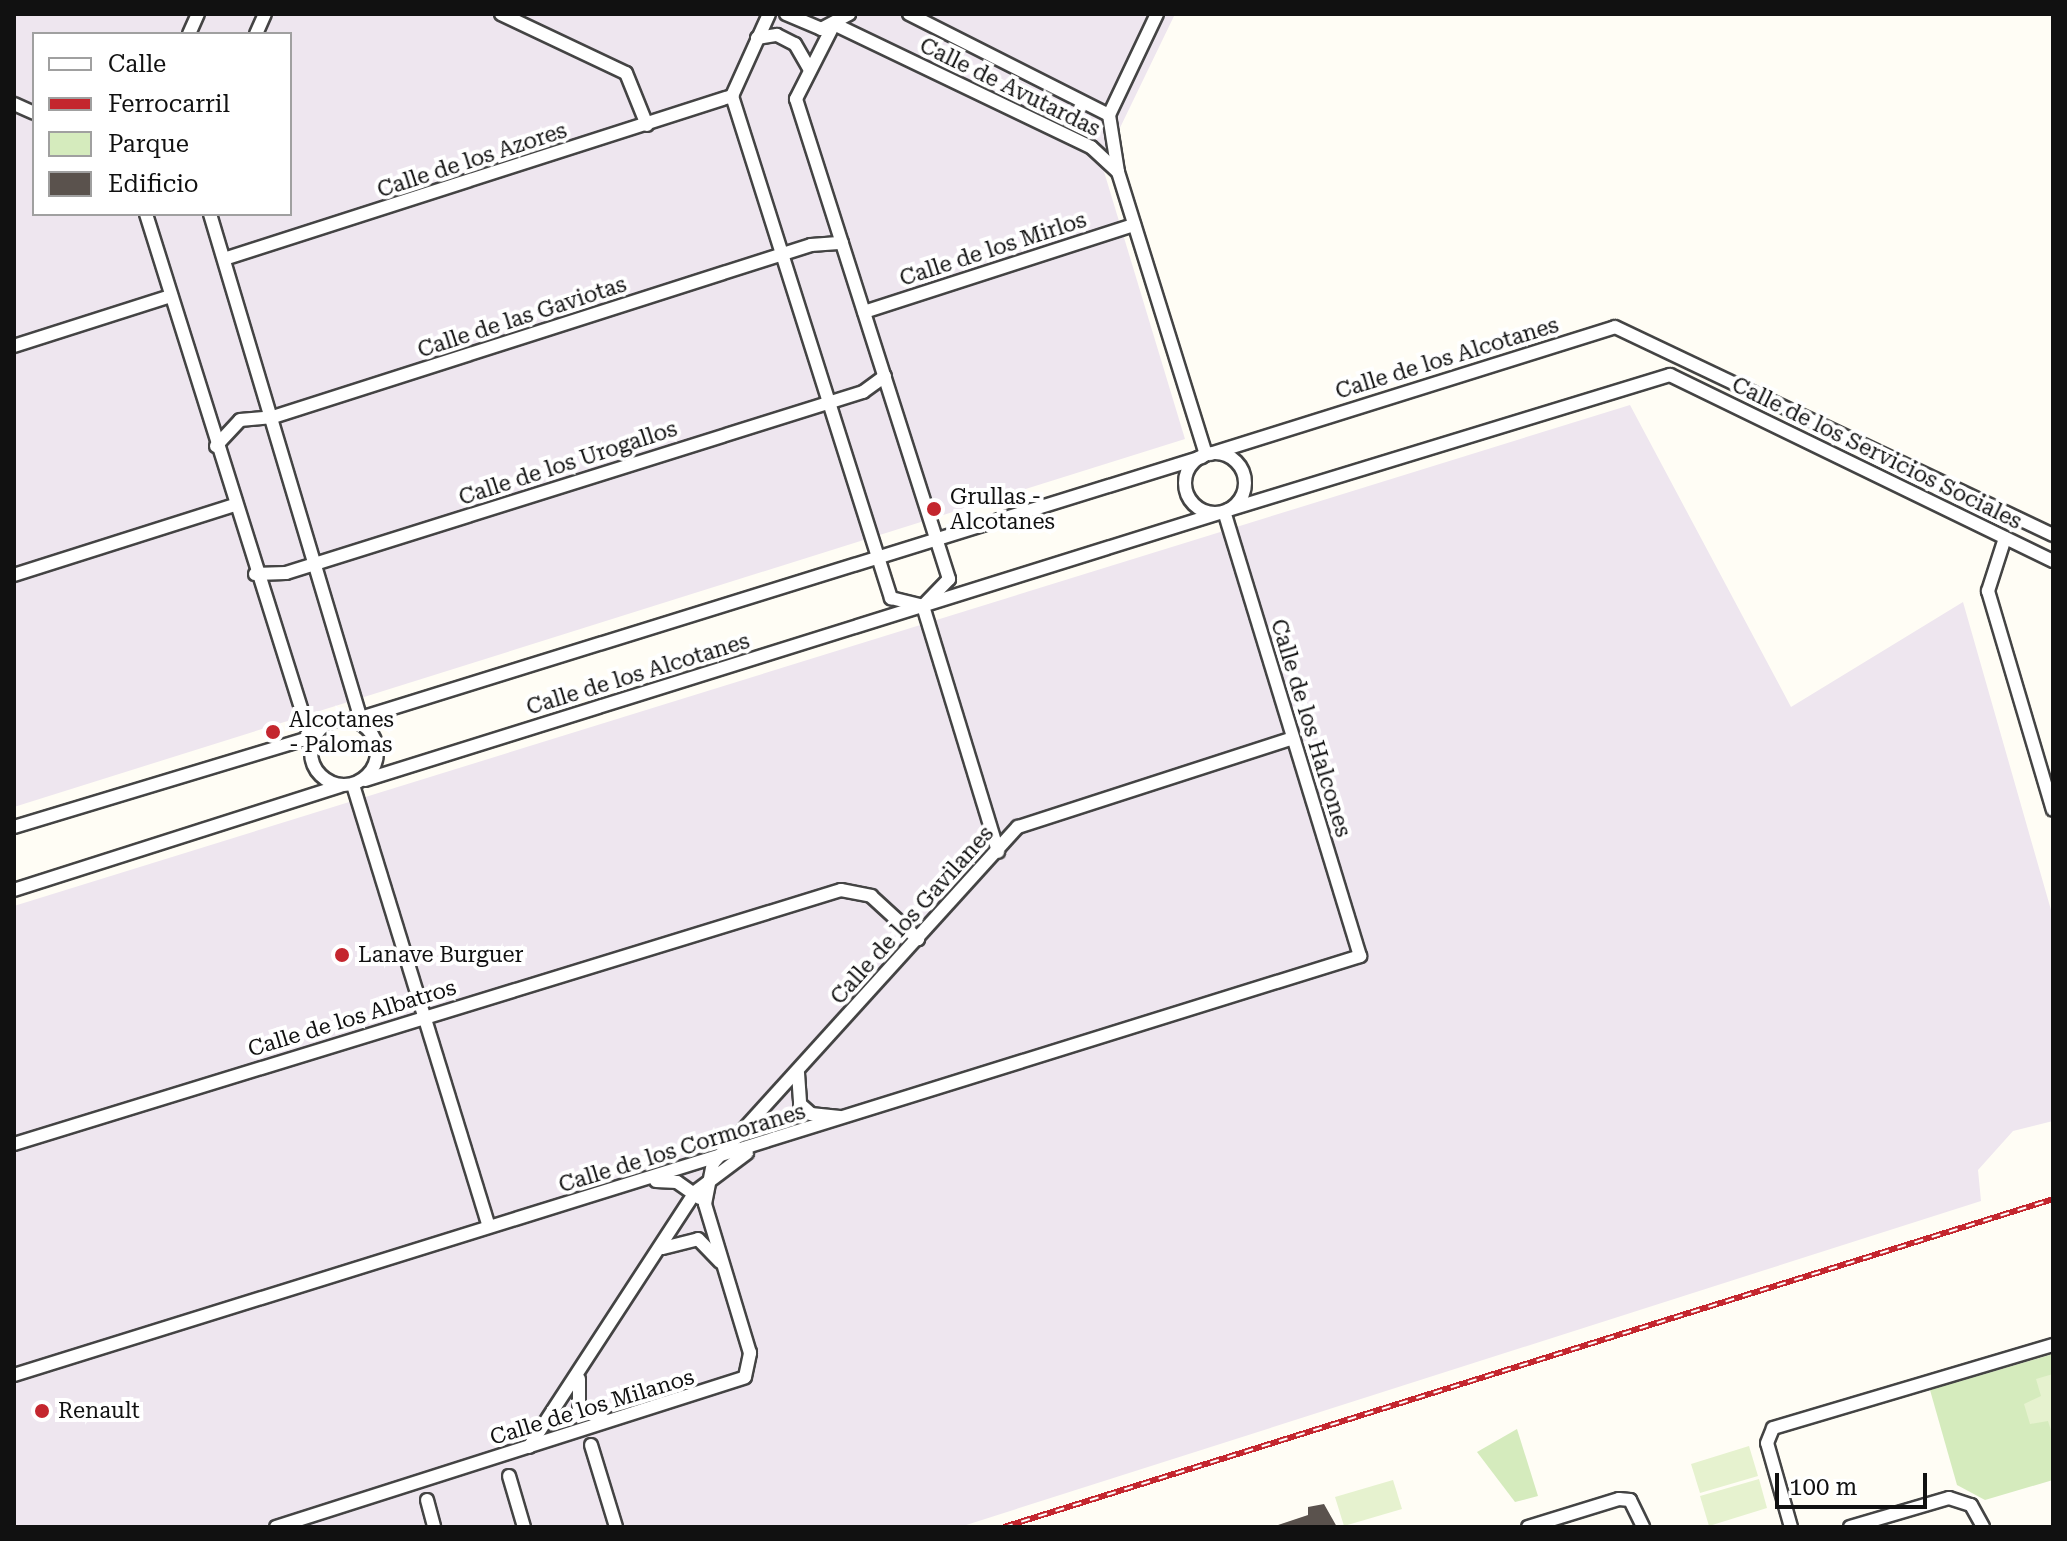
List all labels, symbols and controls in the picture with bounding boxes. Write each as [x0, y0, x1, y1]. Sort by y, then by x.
legend [32, 32, 292, 216]
street label: Calle de Avutardas [915, 32, 1105, 142]
text: Calle [108, 50, 166, 78]
text: Ferrocarril [108, 90, 230, 118]
street label: Calle de los Azores [374, 117, 570, 203]
text: Parque [108, 130, 189, 158]
text: Edificio [108, 170, 199, 198]
street label: Calle de los Mirlos [896, 206, 1090, 292]
street label: Calle de las Gaviotas [414, 271, 630, 363]
street label: Calle de los Alcotanes [1332, 311, 1562, 405]
street label: Calle de los Servicios Sociales [1728, 371, 2026, 535]
street label: Calle de los Urogallos [455, 415, 681, 511]
place label: Grullas - Alcotanes [950, 483, 1055, 534]
marker: Grullas - Alcotanes [925, 500, 943, 518]
street label: Calle de los Halcones [1265, 616, 1357, 840]
street label: Calle de los Alcotanes [523, 627, 753, 721]
place label: Alcotanes - Palomas [289, 706, 394, 758]
marker: Alcotanes - Palomas [264, 723, 282, 741]
street label: Calle de los Gavilanes [825, 820, 999, 1010]
place label: Lanave Burguer [358, 942, 524, 968]
marker: Lanave Burguer [333, 946, 351, 964]
street label: Calle de los Albatros [245, 974, 459, 1062]
street label: Calle de los Cormoranes [556, 1098, 808, 1198]
street label: Calle de los Milanos [487, 1363, 697, 1451]
place label: Renault [58, 1398, 140, 1424]
marker: Renault [33, 1402, 51, 1420]
scale bar [1779, 1457, 1931, 1507]
text: 100 m [1789, 1473, 1857, 1501]

